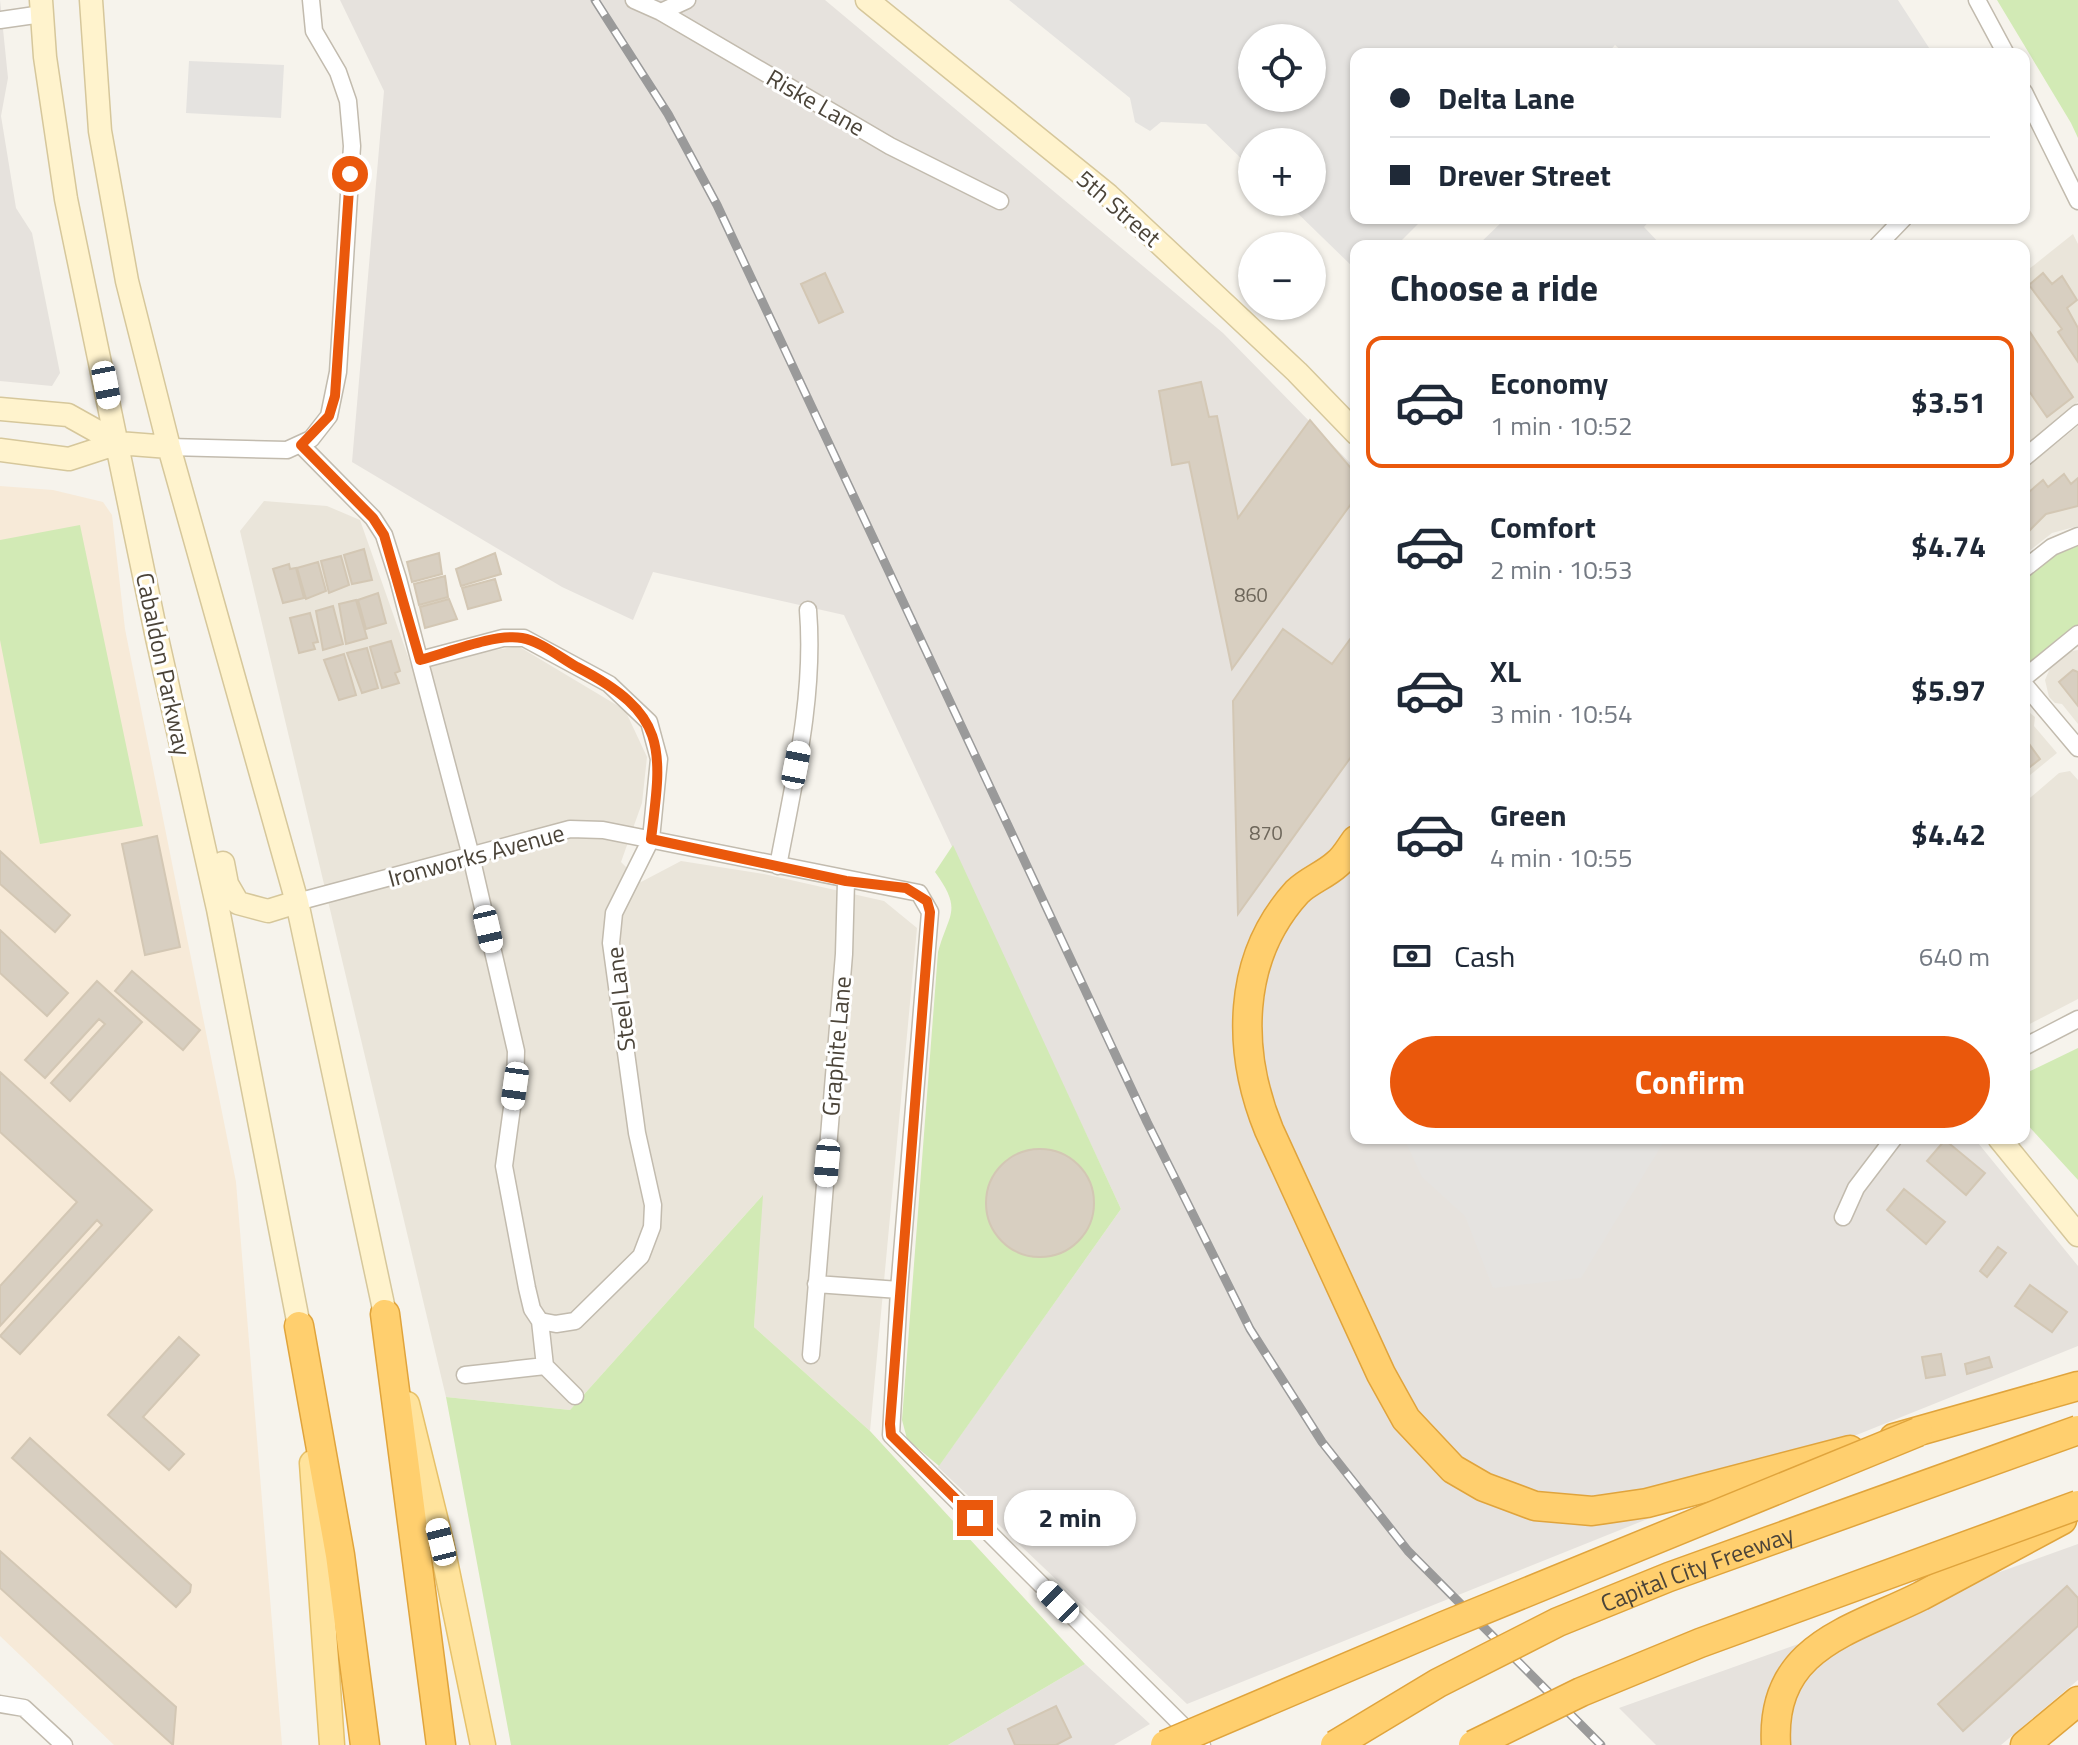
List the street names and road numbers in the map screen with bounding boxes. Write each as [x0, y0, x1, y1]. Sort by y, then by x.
street label: Riske Lane [760, 59, 872, 145]
street label: 5th Street [1069, 161, 1170, 255]
street label: Cabaldon Parkway [127, 569, 201, 759]
street label: Ironworks Avenue [384, 814, 568, 896]
street label: Steel Lane [596, 945, 644, 1053]
street label: Graphite Lane [812, 975, 860, 1117]
street label: Capital City Freeway [1595, 1515, 1799, 1621]

